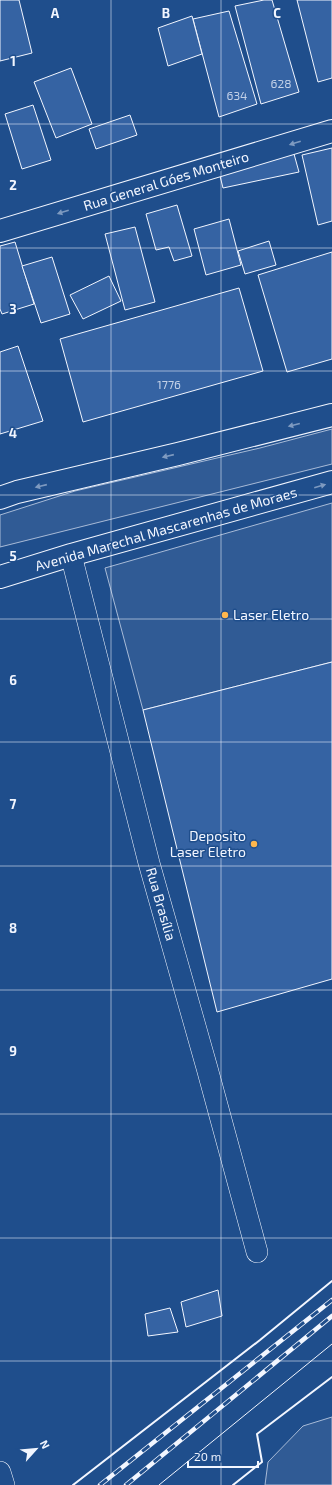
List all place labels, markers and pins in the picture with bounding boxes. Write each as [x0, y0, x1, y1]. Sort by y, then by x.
place label: Laser Eletro [233, 606, 309, 623]
marker: Laser Eletro [220, 610, 230, 620]
place label: Deposito Laser Eletro [170, 827, 246, 860]
marker: Deposito Laser Eletro [249, 839, 259, 849]

